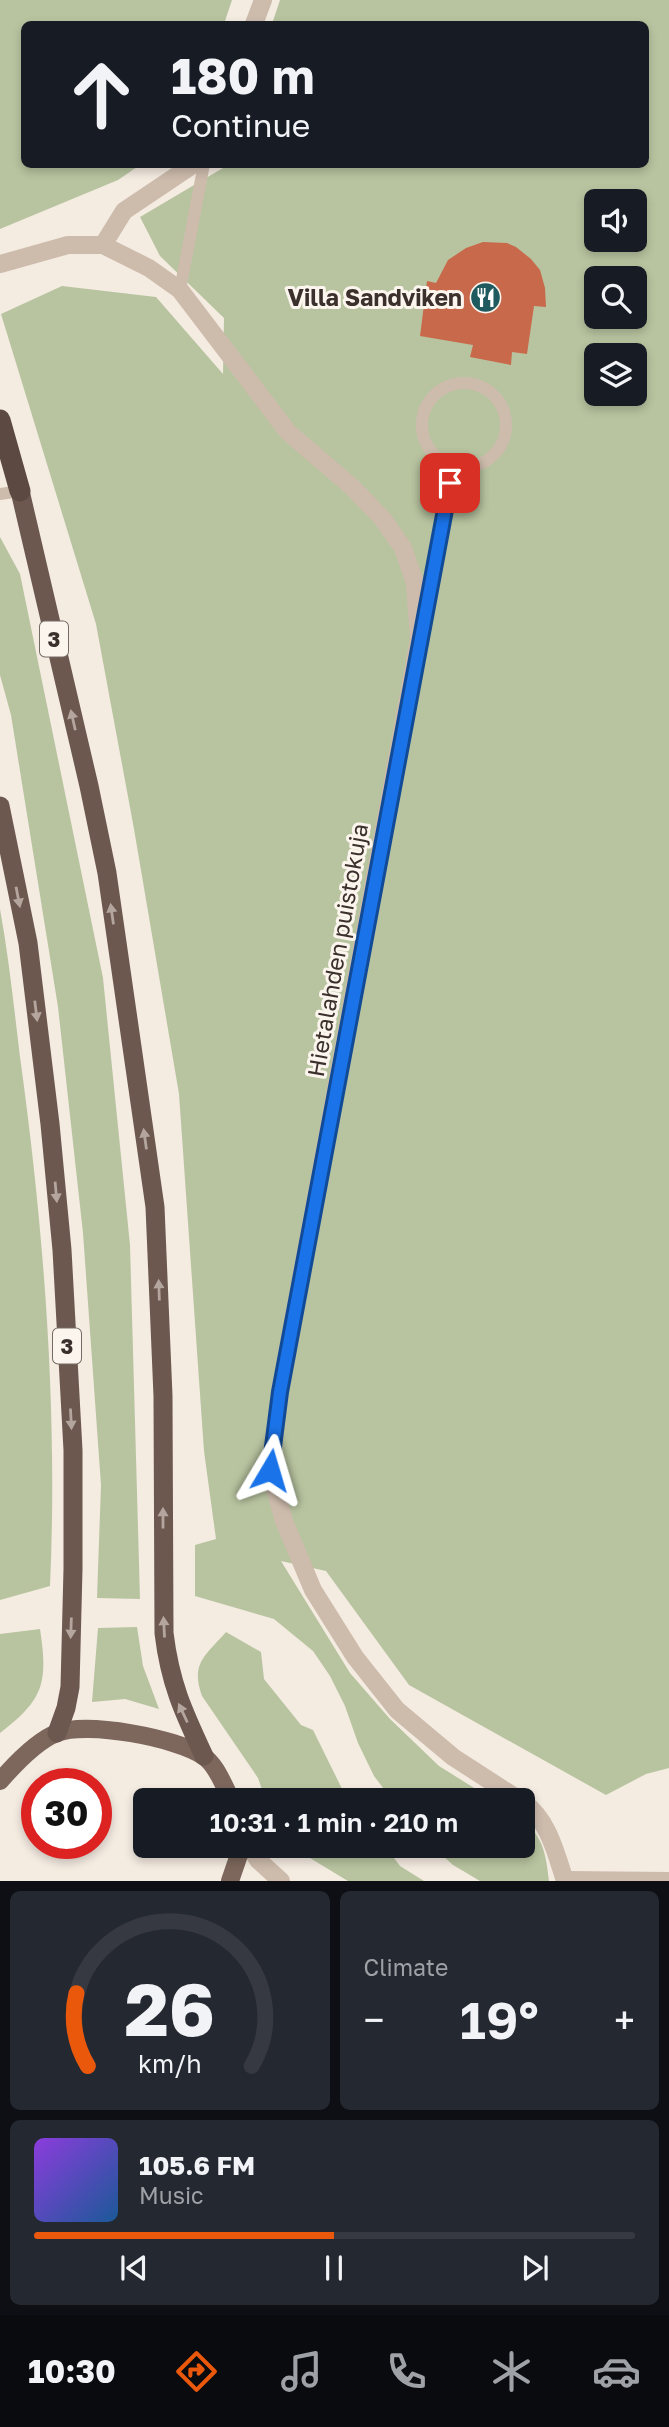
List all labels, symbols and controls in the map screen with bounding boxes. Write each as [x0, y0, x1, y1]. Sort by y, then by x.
text: 180 m [171, 46, 315, 105]
icon: ahead [56, 49, 147, 140]
text: Continue [171, 106, 310, 144]
map controls [584, 189, 647, 406]
button: sound [584, 189, 647, 252]
button: search [584, 266, 647, 329]
restaurant icon: Villa Sandviken [468, 280, 502, 314]
place label: Villa Sandviken [288, 283, 462, 311]
button: layers [584, 343, 647, 406]
pin [420, 453, 480, 513]
icon: arrive [431, 464, 469, 502]
road number: 3 [40, 622, 68, 656]
one-way arrow [67, 709, 78, 731]
street label: Hietalahden puistokuja [301, 821, 373, 1079]
one-way arrow [13, 886, 24, 908]
one-way arrow [107, 903, 118, 925]
one-way arrow [30, 1000, 41, 1022]
one-way arrow [139, 1128, 150, 1150]
one-way arrow [51, 1181, 62, 1203]
one-way arrow [153, 1279, 164, 1301]
road number: 3 [53, 1328, 81, 1364]
one-way arrow [66, 1408, 77, 1430]
position arrow [233, 1433, 307, 1507]
one-way arrow [157, 1506, 169, 1528]
one-way arrow [158, 1615, 169, 1637]
one-way arrow [66, 1617, 77, 1639]
one-way arrow [178, 1702, 189, 1723]
speed limit sign: 30 [21, 1768, 112, 1859]
text: 10:31 · 1 min · 210 m [210, 1807, 458, 1838]
text: Climate [364, 1953, 448, 1981]
text: 26 [124, 1966, 215, 2053]
text: 19° [460, 1988, 539, 2050]
text: − [364, 1997, 384, 2042]
text: + [614, 1997, 635, 2042]
text: km/h [138, 2048, 202, 2079]
text: 105.6 FM [139, 2150, 255, 2181]
text: Music [139, 2181, 204, 2209]
icon: previous [115, 2249, 153, 2287]
icon: pause [315, 2249, 353, 2287]
icon: next [516, 2249, 554, 2287]
icon: directions [172, 2347, 221, 2396]
icon: music [277, 2347, 326, 2396]
icon: phone [382, 2347, 431, 2396]
icon: climate [487, 2347, 536, 2396]
icon: car [592, 2347, 641, 2396]
text: 10:30 [28, 2352, 116, 2390]

